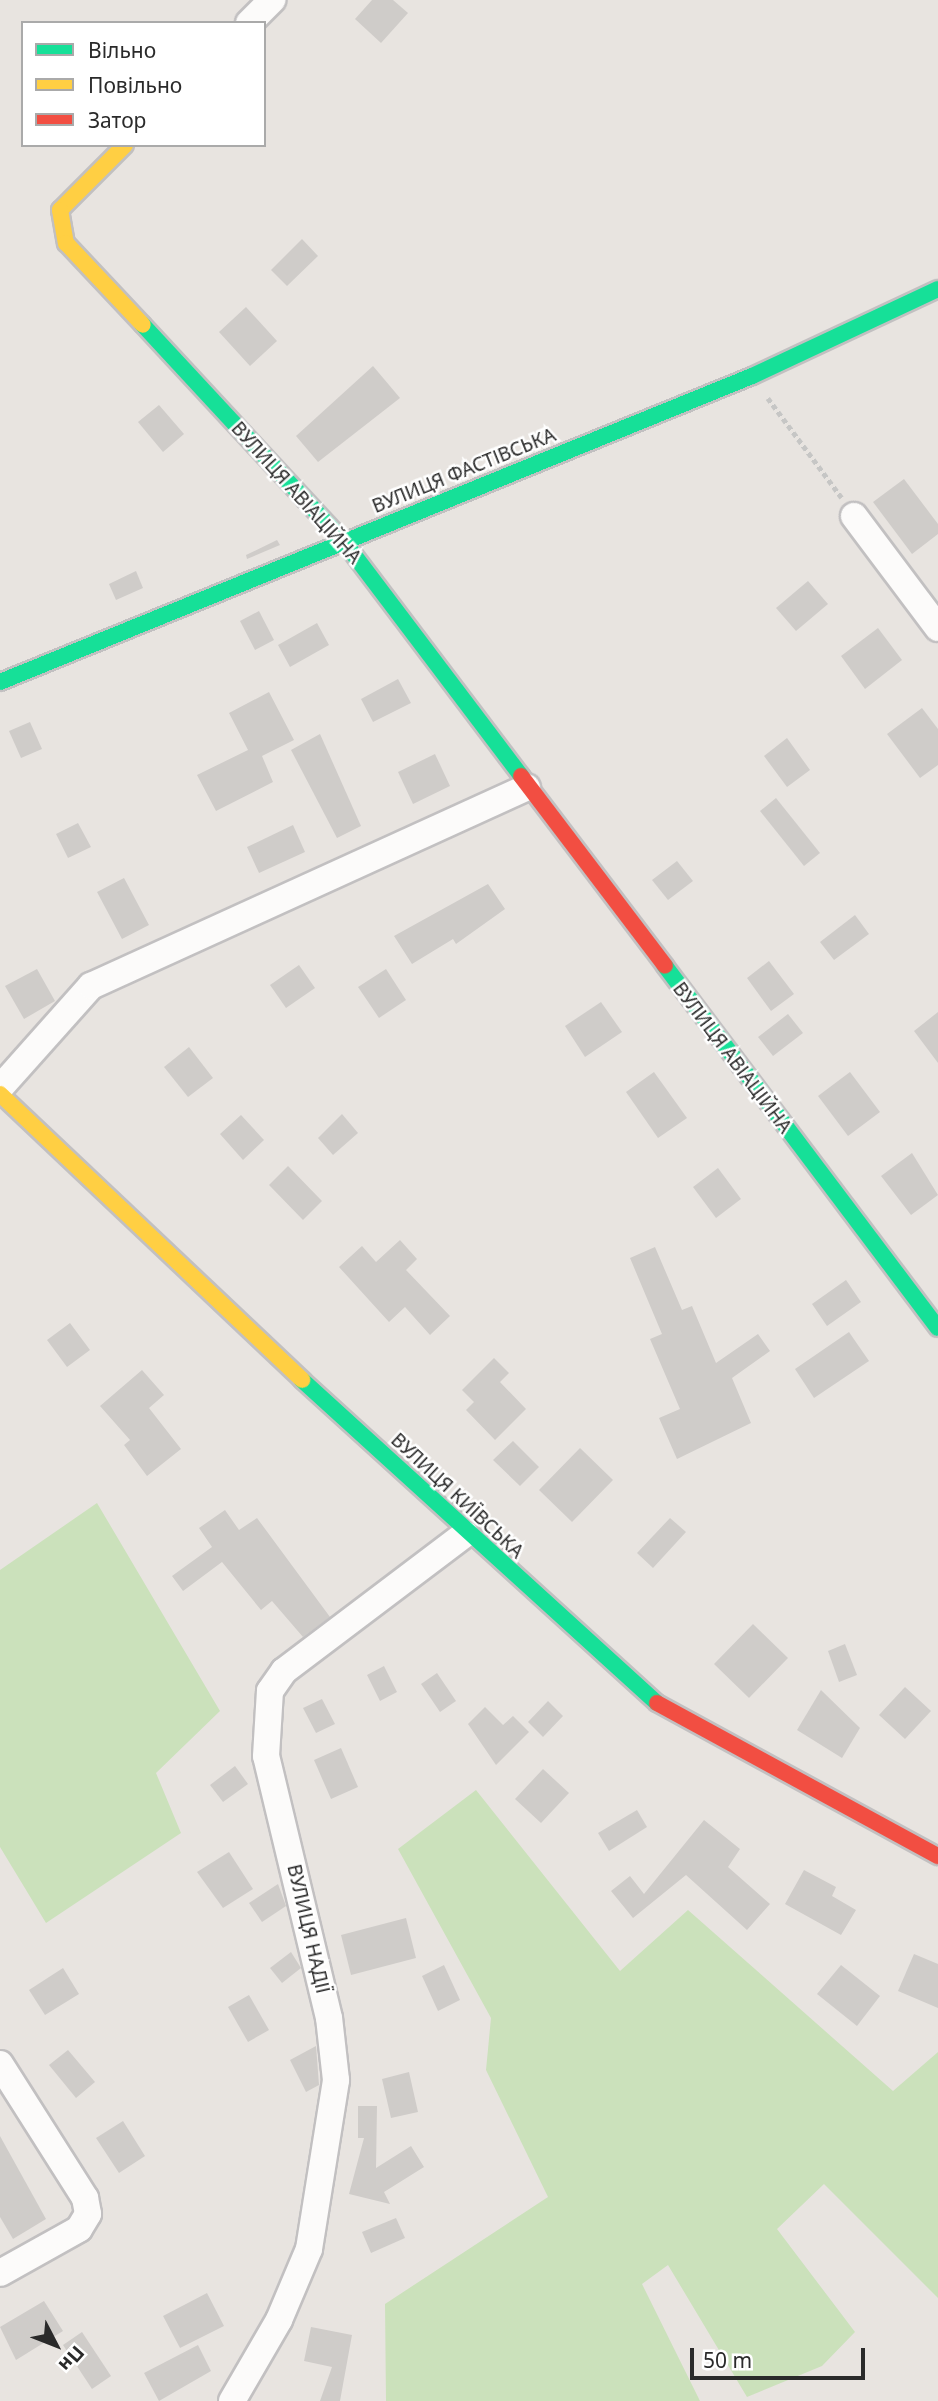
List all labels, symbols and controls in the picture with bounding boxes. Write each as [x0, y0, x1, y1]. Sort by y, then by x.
legend [21, 21, 266, 147]
text: Вільно [88, 36, 156, 64]
text: Повільно [88, 71, 182, 99]
text: Затор [88, 106, 146, 134]
street label: ВУЛИЦЯ АВІАЦІЙНА [226, 417, 366, 569]
street label: ВУЛИЦЯ ФАСТІВСЬКА [369, 424, 559, 518]
street label: ВУЛИЦЯ АВІАЦІЙНА [668, 978, 796, 1138]
street label: ВУЛИЦЯ КИЇВСЬКА [386, 1429, 528, 1563]
street label: ВУЛИЦЯ НАДІЇ [282, 1862, 334, 1996]
north arrow [21, 2310, 91, 2380]
scale bar [693, 2334, 868, 2378]
text: Пн [53, 2340, 90, 2378]
text: 50 m [703, 2346, 752, 2374]

